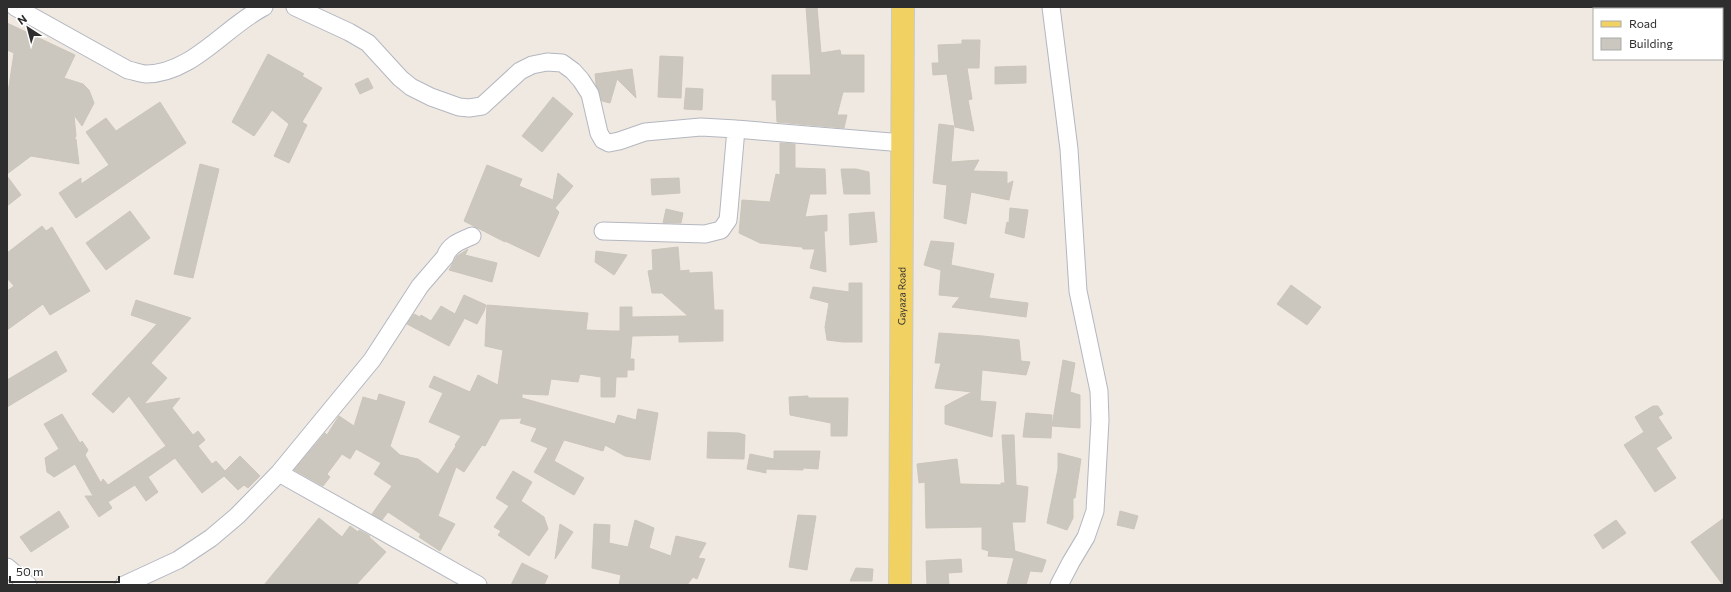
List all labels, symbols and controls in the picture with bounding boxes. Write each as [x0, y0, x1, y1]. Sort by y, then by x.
north arrow [8, 8, 48, 48]
legend [1593, 8, 1723, 60]
text: N [15, 12, 29, 27]
text: Road [1629, 16, 1657, 30]
text: Building [1629, 36, 1673, 50]
street label: Gayaza Road [895, 267, 908, 325]
scale bar [10, 558, 119, 584]
text: 50 m [16, 564, 44, 578]

